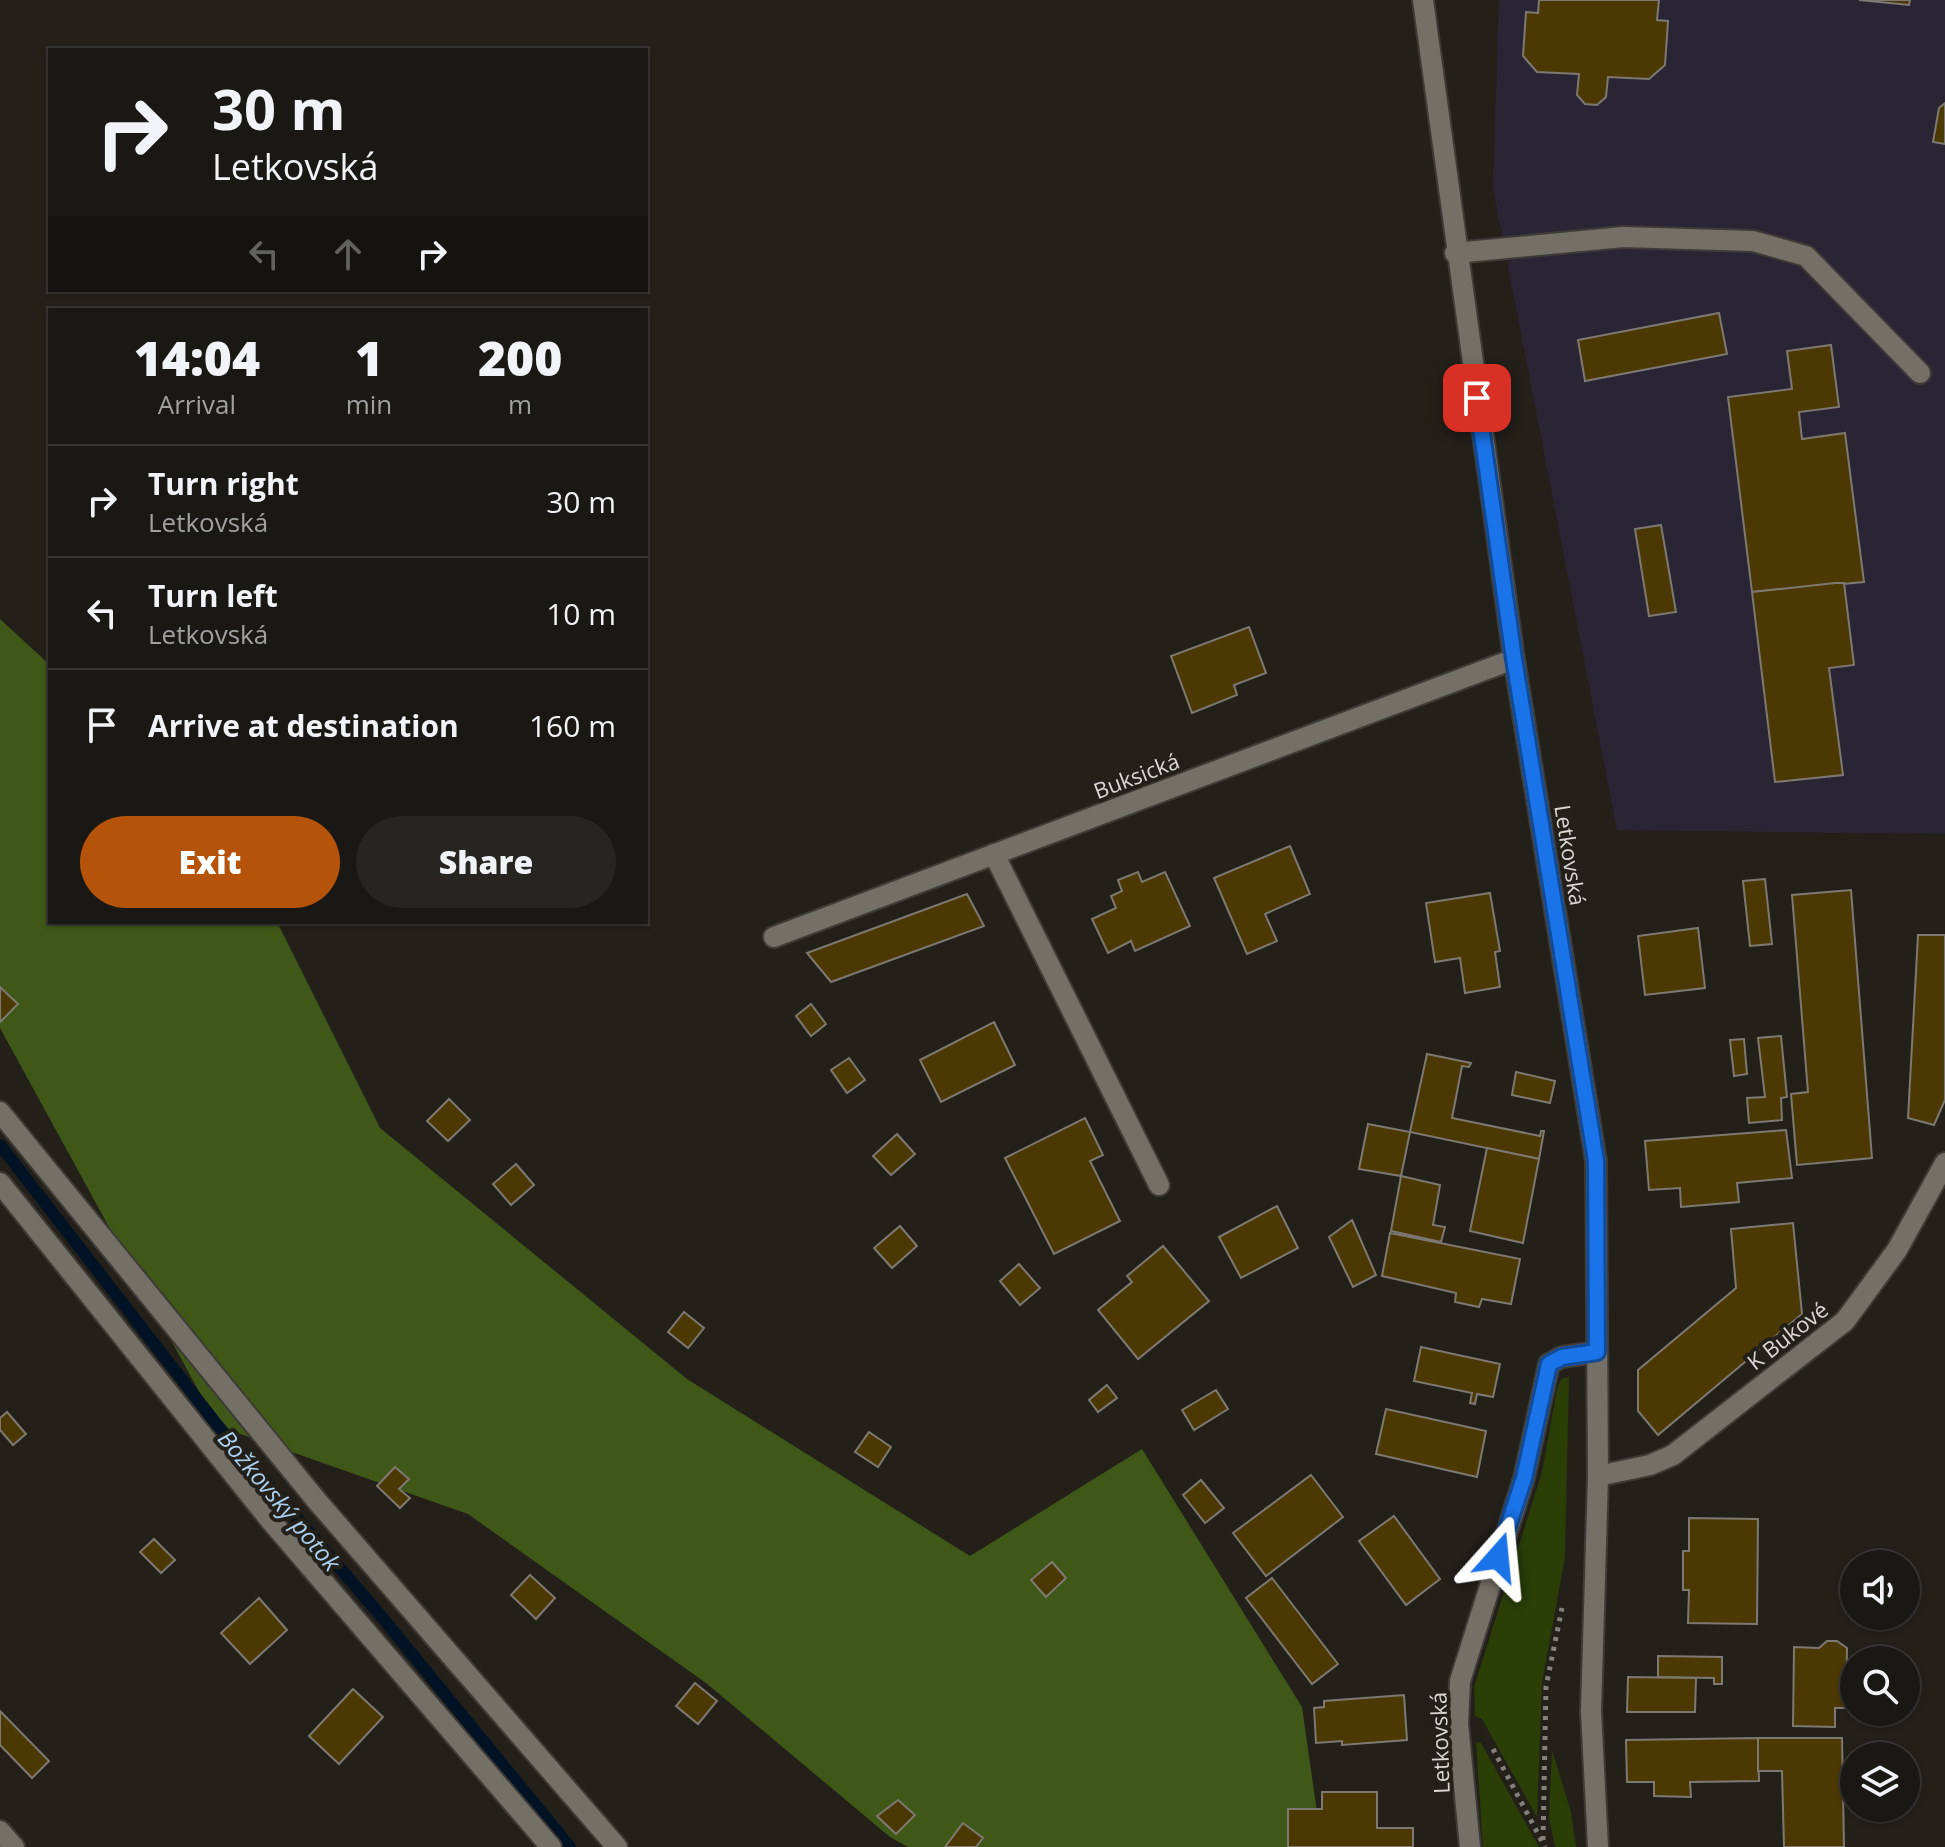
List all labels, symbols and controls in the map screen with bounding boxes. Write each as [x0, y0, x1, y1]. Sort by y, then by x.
text: 30 m [212, 70, 346, 146]
icon: right [80, 80, 184, 184]
text: Letkovská [212, 142, 378, 191]
icon: left [242, 232, 286, 276]
icon: ahead [326, 232, 370, 276]
icon: right [410, 232, 454, 276]
text: 14:04 [134, 325, 260, 390]
text: 1 [355, 325, 383, 390]
text: 200 [478, 325, 562, 390]
pin [1443, 364, 1511, 432]
icon: arrive [1455, 376, 1499, 420]
text: Arrival [158, 386, 236, 422]
text: min [346, 386, 392, 422]
text: m [508, 386, 532, 422]
text: Turn right [148, 463, 299, 504]
icon: right [80, 479, 124, 523]
text: 30 m [546, 481, 616, 522]
text: Letkovská [148, 504, 268, 540]
text: Turn left [148, 575, 278, 616]
icon: left [80, 591, 124, 635]
text: 10 m [546, 593, 616, 634]
text: Letkovská [148, 616, 268, 652]
icon: arrive [80, 703, 124, 747]
text: Arrive at destination [148, 705, 459, 746]
text: 160 m [529, 705, 616, 746]
street label: Buksická [1089, 745, 1183, 805]
street label: Letkovská [1548, 802, 1594, 908]
button: Exit [80, 816, 340, 908]
button: Share [356, 816, 616, 908]
street label: K Bukové [1740, 1294, 1834, 1376]
water label: Božkovský potok [211, 1422, 350, 1579]
position arrow [1456, 1515, 1540, 1599]
map controls [1840, 1550, 1920, 1822]
button: sound [1840, 1550, 1920, 1630]
button: search [1840, 1646, 1920, 1726]
street label: Letkovská [1422, 1692, 1456, 1794]
button: layers [1840, 1742, 1920, 1822]

